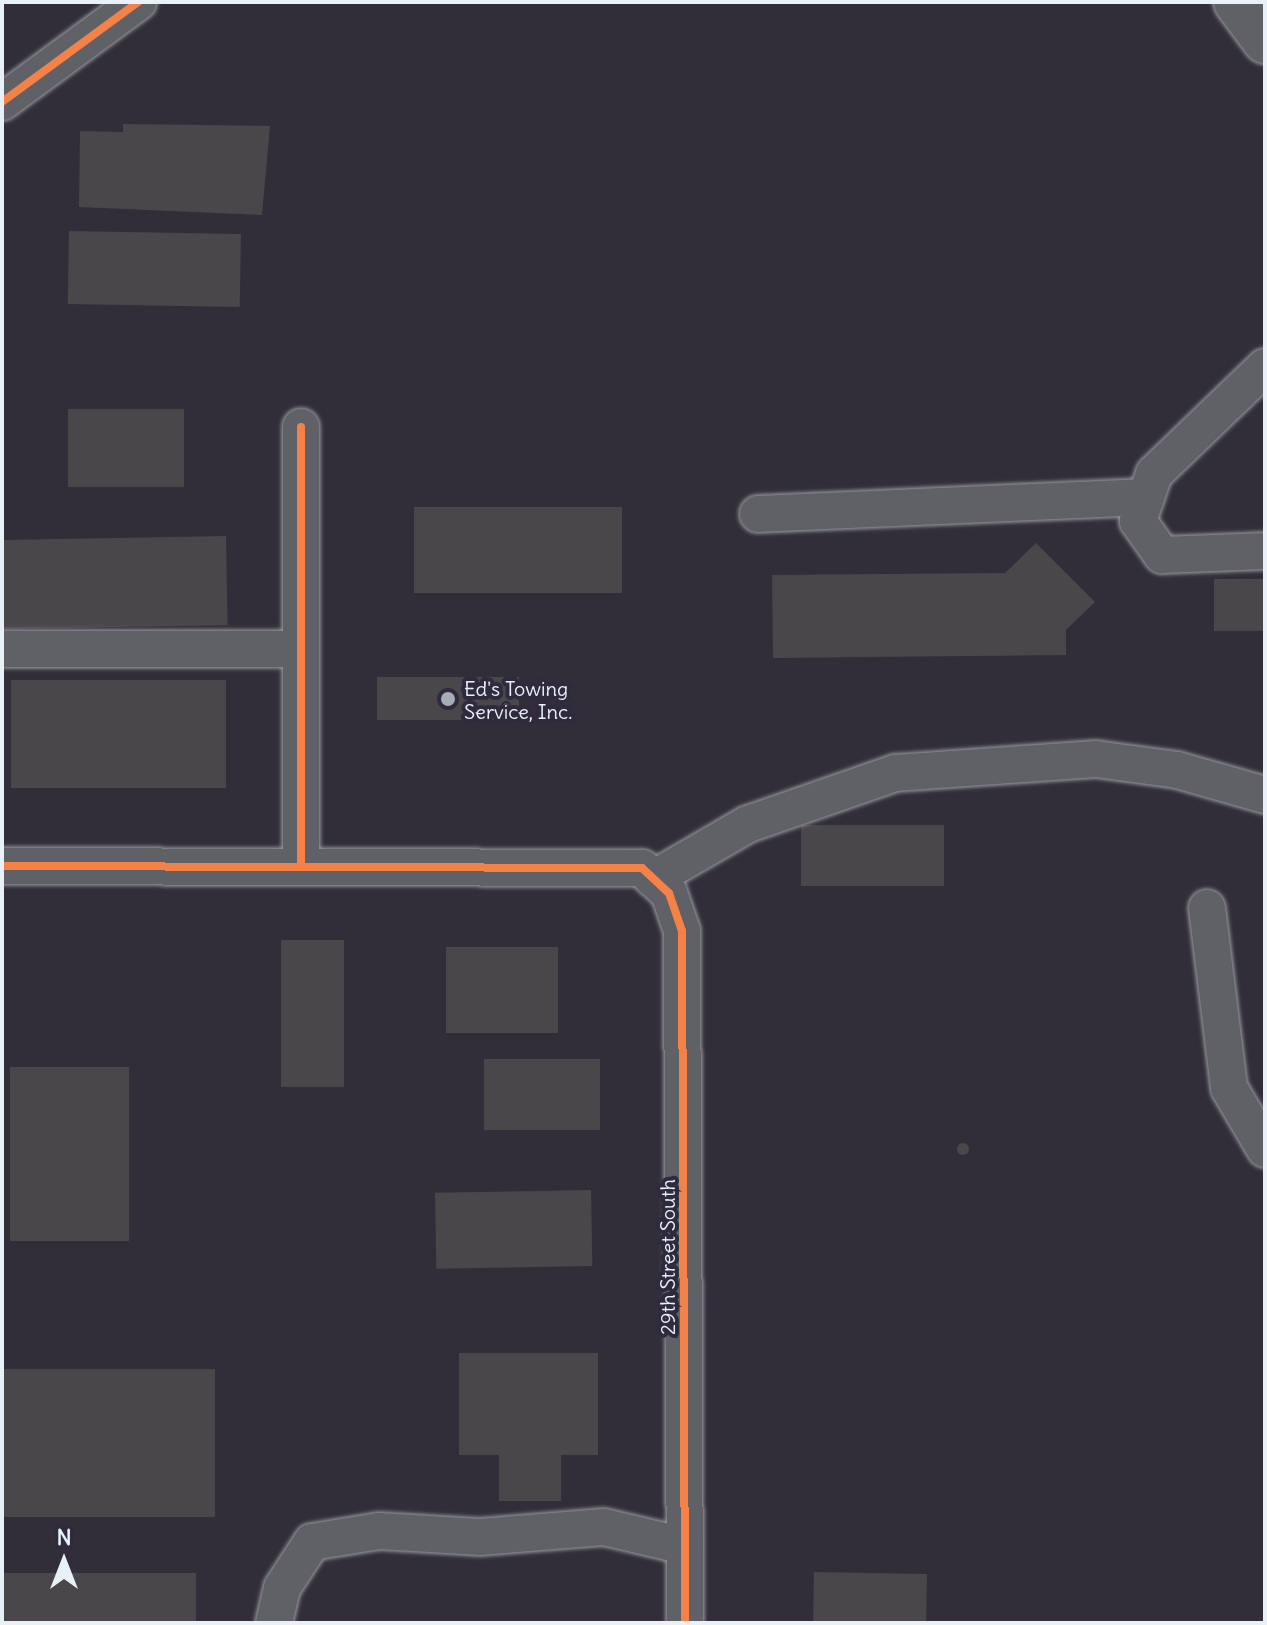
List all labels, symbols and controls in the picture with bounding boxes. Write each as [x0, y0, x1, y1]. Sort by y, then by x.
place label: Ed's Towing Service, Inc. [464, 676, 572, 723]
marker: Ed's Towing Service, Inc. [439, 690, 457, 708]
street label: 29th Street South [655, 1179, 679, 1335]
north arrow [24, 1521, 104, 1601]
text: N [56, 1523, 72, 1551]

